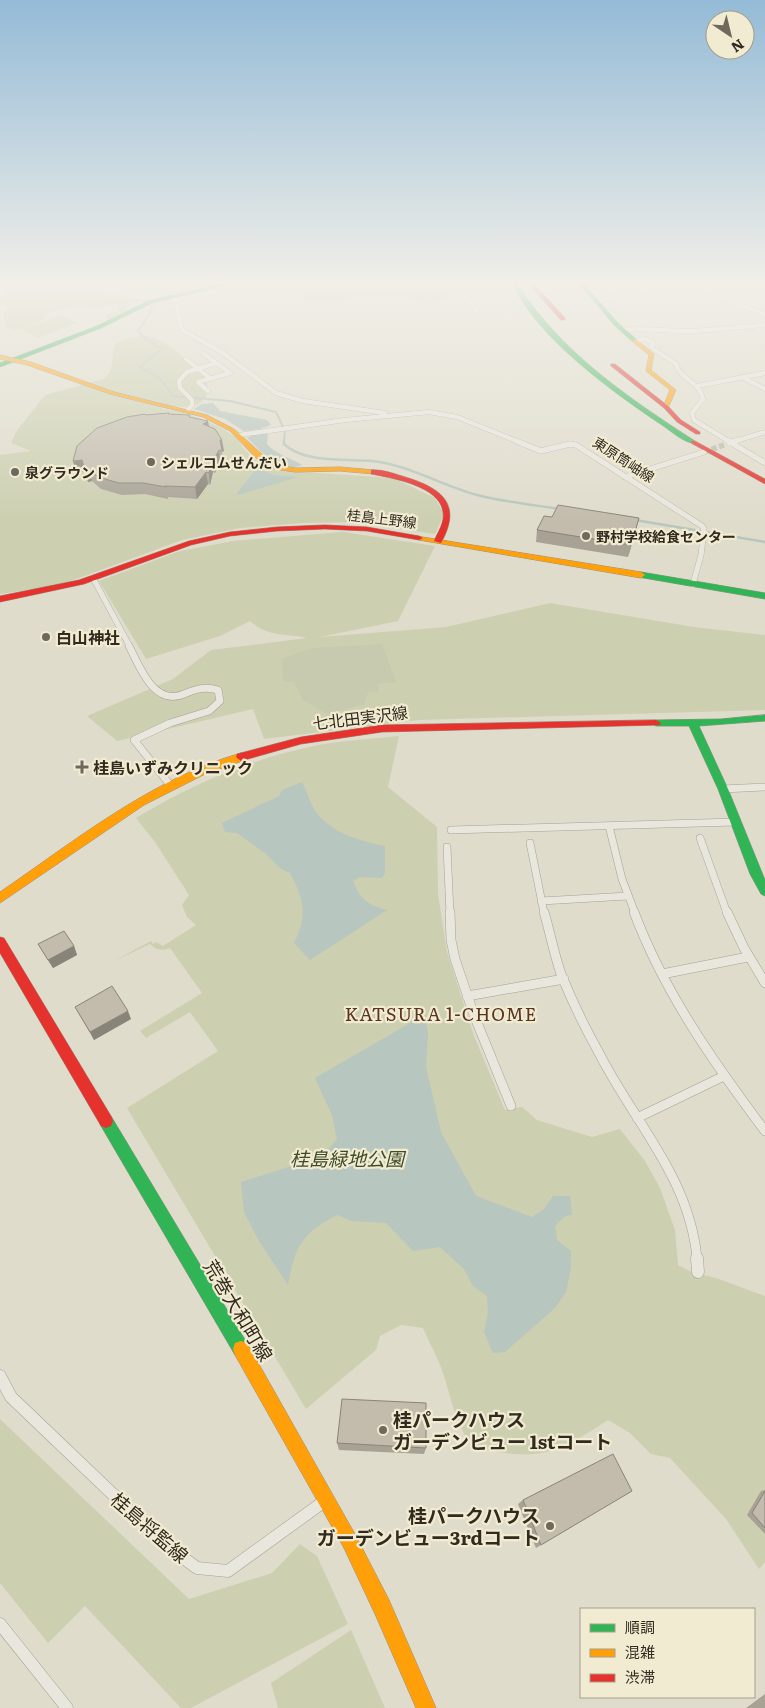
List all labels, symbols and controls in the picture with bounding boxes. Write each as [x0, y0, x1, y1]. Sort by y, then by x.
north arrow [705, 10, 755, 60]
text: N [727, 35, 749, 58]
street label: 東原筒岫線 [589, 432, 659, 486]
place label: シェルコムせんだい [161, 452, 287, 472]
marker: シェルコムせんだい [145, 456, 157, 468]
place label: 泉グラウンド [25, 462, 109, 482]
marker: 泉グラウンド [9, 466, 21, 478]
street label: 桂島上野線 [346, 504, 418, 532]
place label: 野村学校給食センター [596, 526, 736, 546]
marker: 野村学校給食センター [580, 530, 592, 542]
place label: 白山神社 [56, 625, 120, 649]
marker: 白山神社 [40, 631, 52, 643]
street label: 七北田実沢線 [311, 699, 409, 735]
place label: 桂島いずみクリニック [93, 755, 253, 779]
marker: 桂島いずみクリニック [75, 760, 89, 774]
district label: KATSURA 1-CHOME [345, 1000, 537, 1027]
park label: 桂島緑地公園 [290, 1144, 407, 1172]
street label: 荒巻大和町線 [198, 1254, 280, 1366]
place label: 桂パークハウス ガーデンビュー 1stコート [393, 1405, 612, 1455]
marker: 桂パークハウス ガーデンビュー 1stコート [377, 1424, 389, 1436]
street label: 桂島将監線 [105, 1485, 195, 1569]
place label: 桂パークハウス ガーデンビュー3rdコート [317, 1501, 540, 1551]
marker: 桂パークハウス ガーデンビュー3rdコート [544, 1520, 556, 1532]
legend [580, 1608, 755, 1698]
text: 順調 [625, 1615, 655, 1638]
text: 混雑 [625, 1640, 655, 1663]
text: 渋滞 [625, 1665, 655, 1688]

